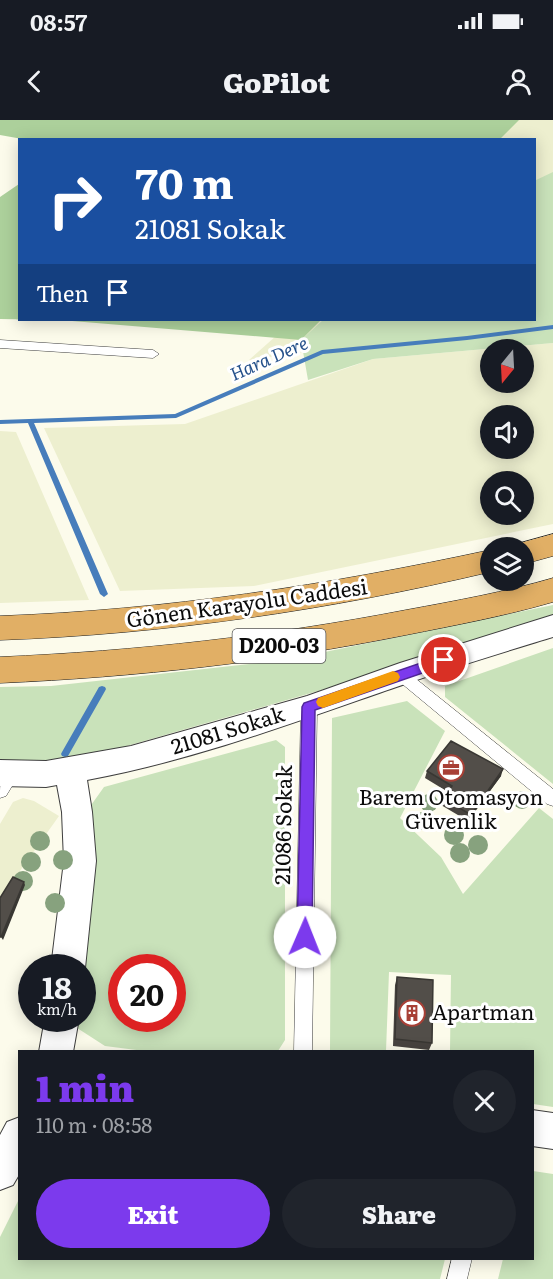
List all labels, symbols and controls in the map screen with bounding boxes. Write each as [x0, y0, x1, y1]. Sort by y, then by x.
text: 08:57 [30, 5, 87, 38]
text: GoPilot [223, 61, 330, 101]
icon: back [18, 65, 51, 98]
icon: person [502, 65, 535, 98]
text: 70 m [135, 150, 234, 212]
icon: right [36, 162, 114, 240]
text: 21081 Sokak [135, 207, 286, 247]
text: Then [36, 276, 89, 309]
icon: arrive [101, 276, 134, 309]
water label: Hara Dere [225, 328, 312, 387]
north arrow [480, 339, 534, 393]
map controls [480, 339, 534, 591]
button: sound [480, 405, 534, 459]
button: search [480, 471, 534, 525]
button: layers [480, 537, 534, 591]
street label: Gönen Karayolu Caddesi [124, 569, 369, 634]
road number: D200-03 [232, 629, 326, 663]
pin [418, 634, 469, 685]
icon: arrive [427, 643, 460, 676]
street label: 21081 Sokak [167, 697, 288, 761]
office icon: Barem Otomasyon Güvenlik [436, 753, 466, 783]
street label: 21086 Sokak [265, 765, 298, 885]
place label: Barem Otomasyon Güvenlik [359, 780, 543, 835]
position arrow [273, 905, 337, 969]
speed limit sign: 20 [108, 954, 186, 1032]
text: 18 [42, 964, 72, 1008]
place label: Apartman [432, 995, 535, 1026]
text: km/h [37, 997, 77, 1020]
building icon: Apartman [397, 998, 427, 1028]
text: 1 min [36, 1060, 134, 1113]
button: close [453, 1070, 516, 1133]
text: 110 m · 08:58 [36, 1109, 152, 1139]
button: Exit [36, 1179, 270, 1248]
button: Share [282, 1179, 516, 1248]

